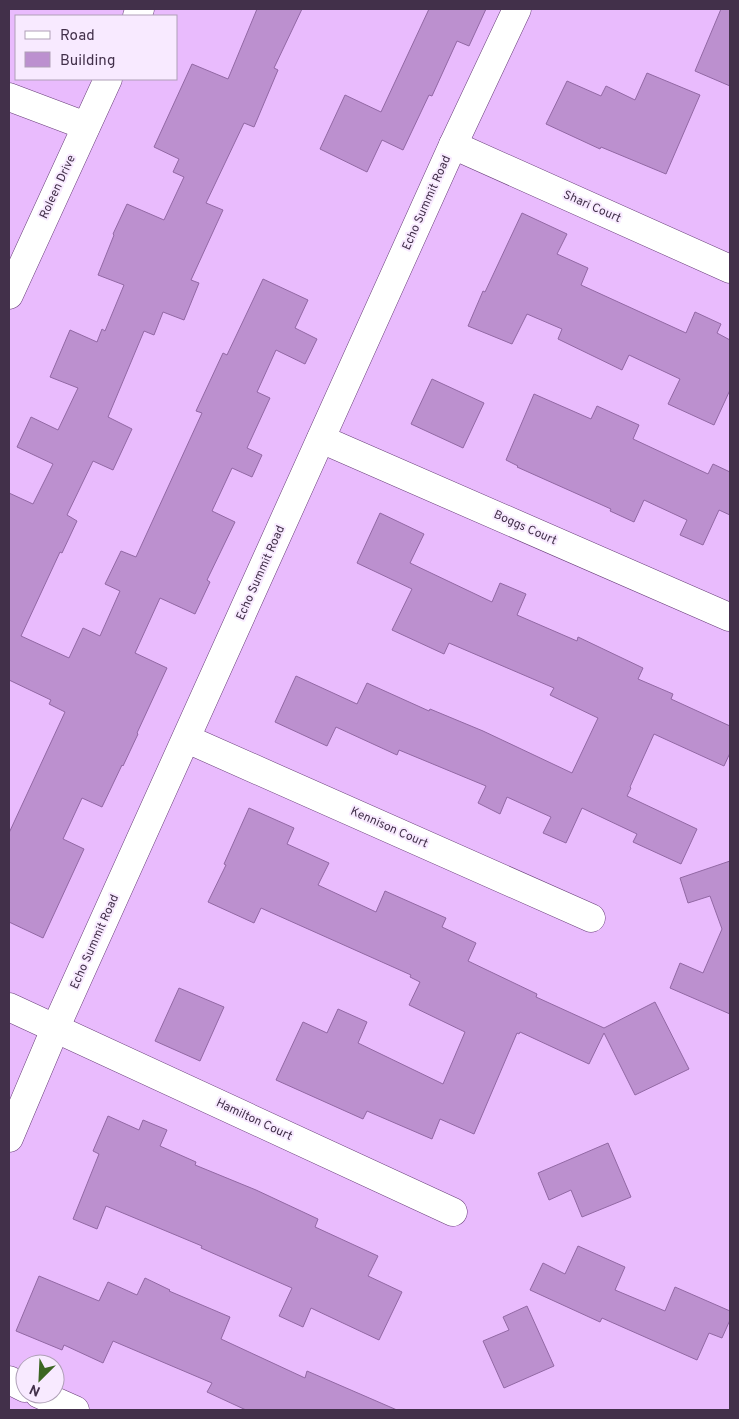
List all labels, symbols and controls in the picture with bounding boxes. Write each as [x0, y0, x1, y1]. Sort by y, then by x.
legend [15, 15, 178, 80]
text: Road [60, 27, 95, 46]
text: Building [60, 52, 115, 71]
street label: Roleen Drive [36, 152, 80, 222]
street label: Echo Summit Road [399, 153, 455, 253]
street label: Shari Court [561, 187, 623, 227]
street label: Boggs Court [491, 507, 559, 549]
street label: Echo Summit Road [233, 523, 289, 623]
street label: Kennison Court [348, 804, 430, 852]
street label: Echo Summit Road [67, 892, 123, 992]
street label: Hamilton Court [213, 1095, 295, 1145]
north arrow [15, 1354, 65, 1404]
text: N [27, 1380, 43, 1399]

